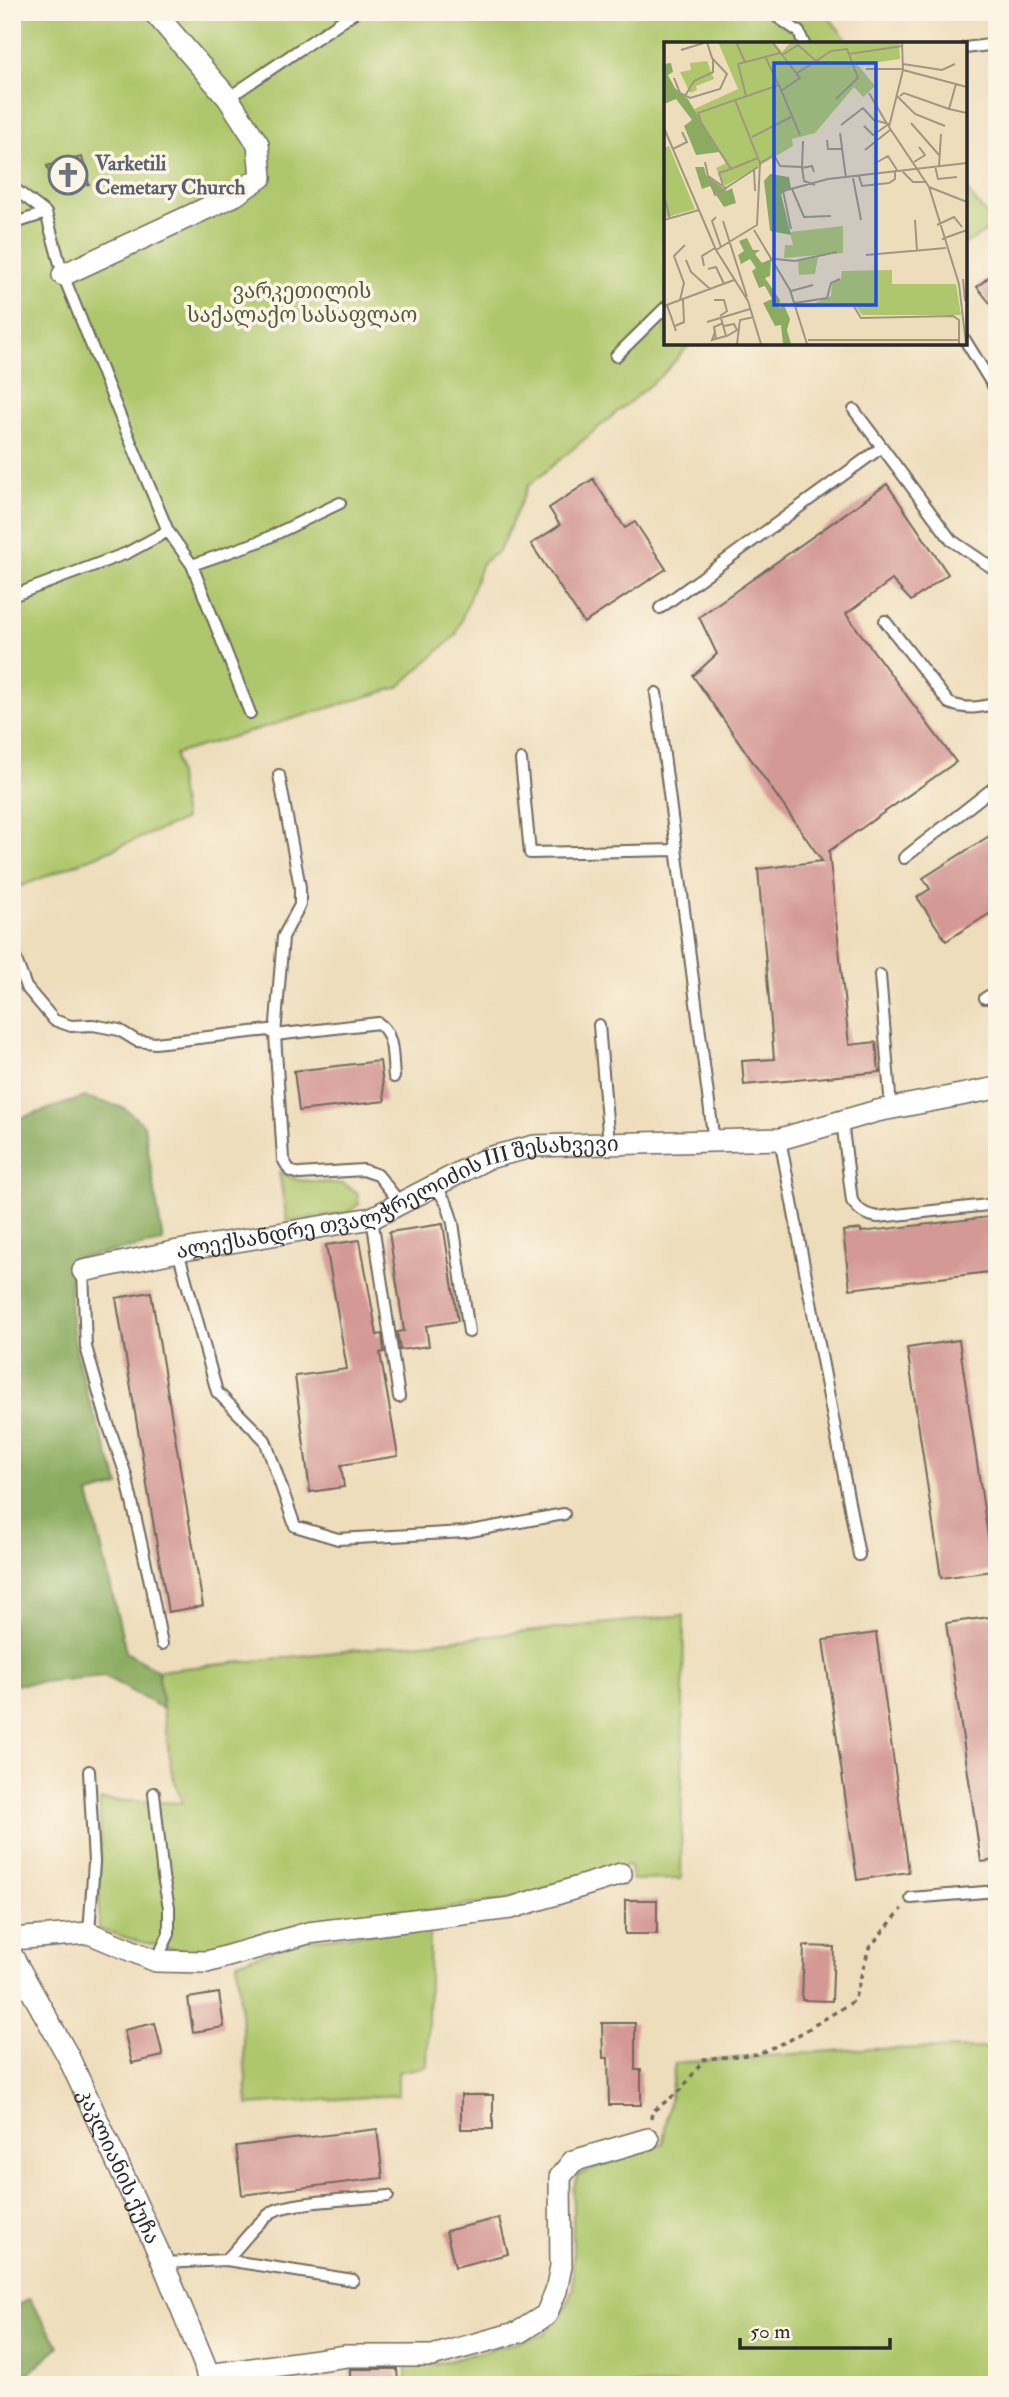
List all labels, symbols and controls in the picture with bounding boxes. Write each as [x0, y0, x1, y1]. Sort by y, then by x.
inset map [664, 42, 967, 345]
place label: Varketili Cemetary Church [94, 150, 245, 201]
church icon: Varketili Cemetary Church [47, 154, 89, 196]
park label: ვარკეთილის საქალაქო სასაფლაო [187, 278, 417, 329]
street label: ალექსანდრე თვალჭრელიძის III შესახვევი [174, 1131, 619, 1265]
street label: კაკლიანის ქუჩა [71, 2084, 166, 2248]
scale bar [740, 2306, 890, 2350]
text: 50 m [750, 2318, 791, 2345]

